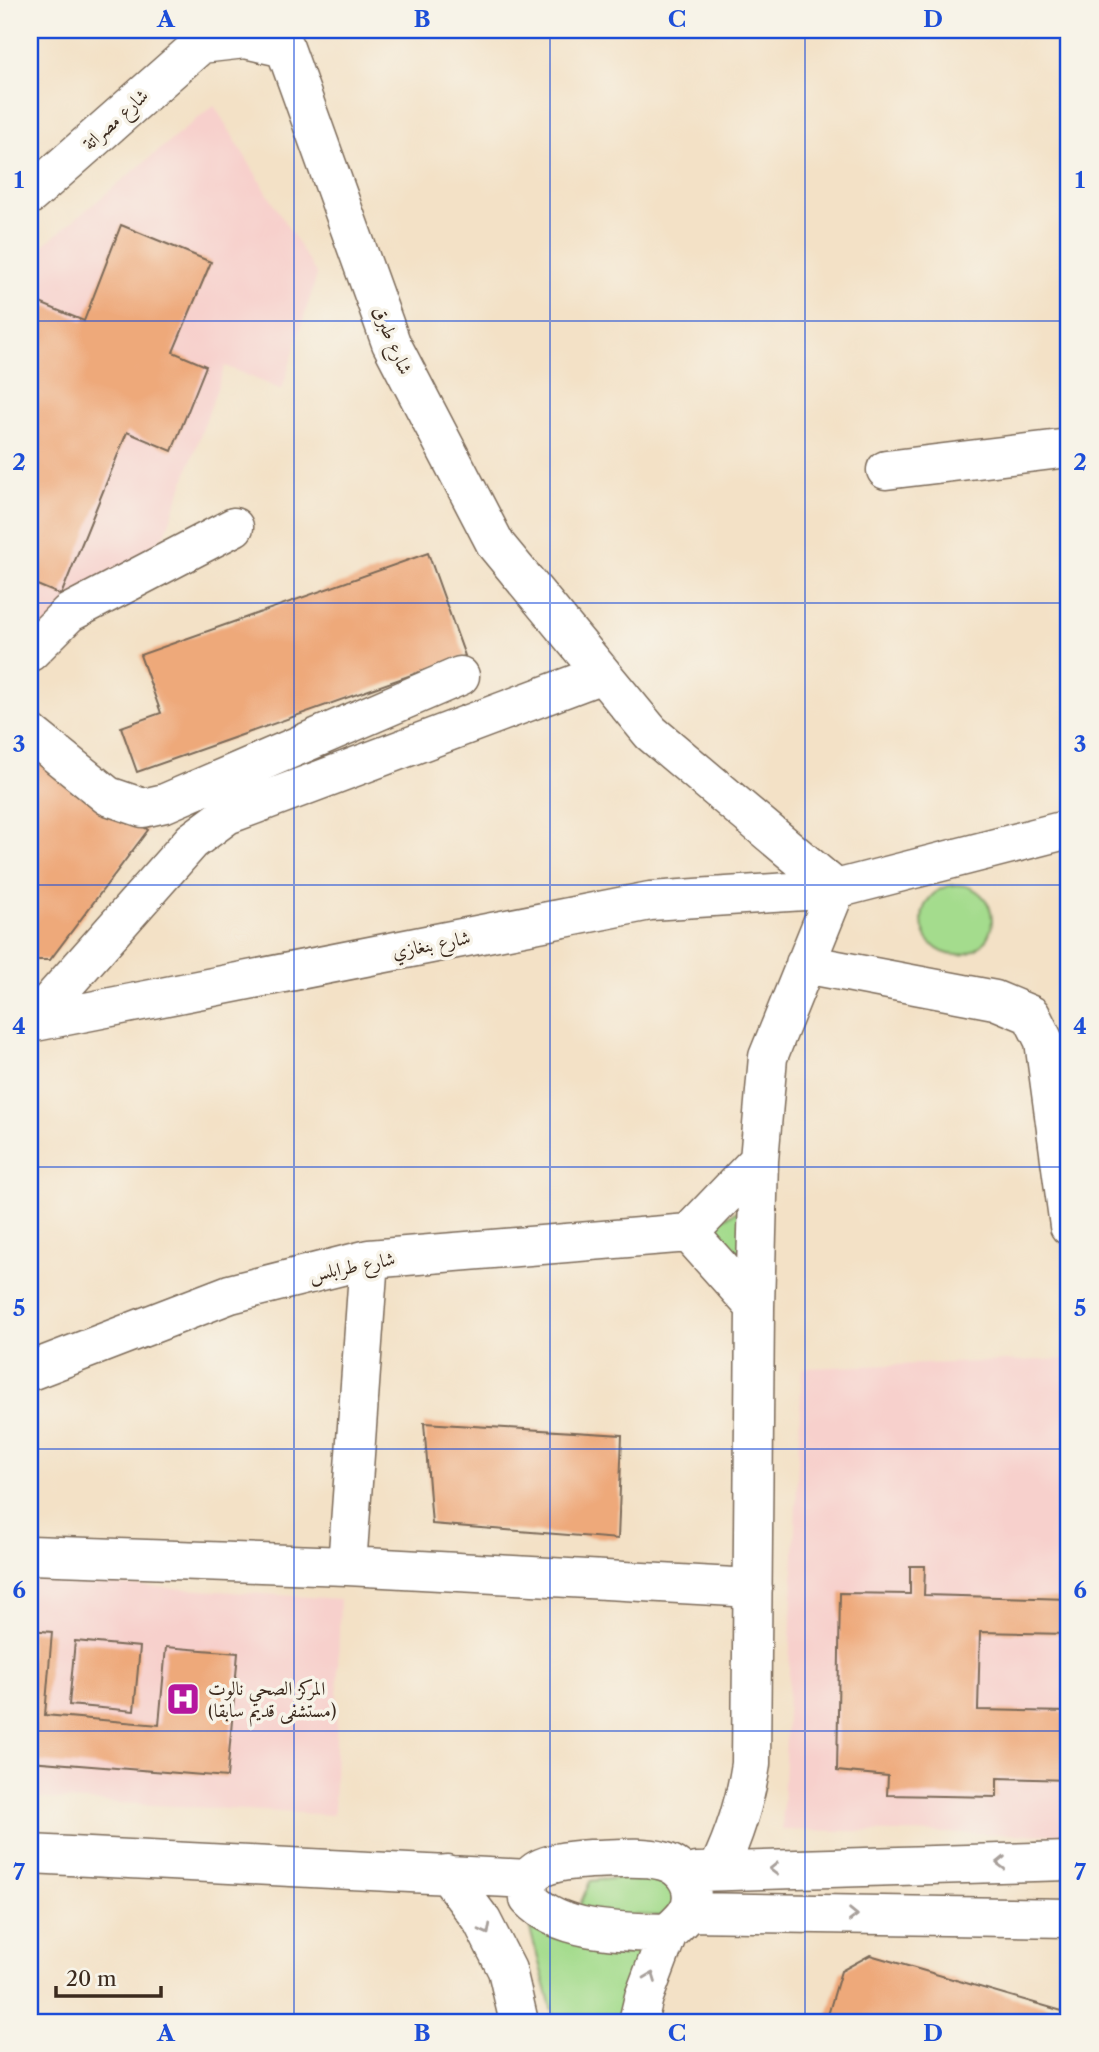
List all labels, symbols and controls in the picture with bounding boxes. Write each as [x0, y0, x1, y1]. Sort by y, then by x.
text: A [156, 5, 176, 33]
text: B [413, 5, 431, 33]
text: C [668, 5, 686, 33]
text: D [923, 5, 943, 33]
street label: شارع مصراتة [78, 84, 156, 158]
text: 1 [14, 166, 25, 194]
text: 1 [1075, 166, 1086, 194]
street label: شارع طبرق [364, 302, 417, 380]
text: 2 [12, 448, 26, 476]
text: 2 [1073, 448, 1087, 476]
text: 3 [13, 730, 26, 758]
text: 3 [1074, 730, 1087, 758]
street label: شارع بنغازي [390, 926, 473, 967]
text: 4 [12, 1012, 26, 1040]
text: 4 [1073, 1012, 1087, 1040]
street label: شارع طرابلس [307, 1247, 398, 1290]
text: 5 [13, 1294, 25, 1322]
text: 5 [1074, 1294, 1086, 1322]
text: 6 [12, 1576, 26, 1604]
text: 6 [1073, 1576, 1087, 1604]
place label: المركز الصحي نالوت (مستشفى قديم سابقا) [208, 1677, 337, 1727]
hospital icon: المركز الصحي نالوت (مستشفى قديم سابقا) [164, 1680, 202, 1718]
one-way arrow [995, 1855, 1006, 1871]
text: 7 [13, 1858, 25, 1886]
text: 7 [1074, 1858, 1086, 1886]
one-way arrow [768, 1861, 779, 1876]
one-way arrow [848, 1907, 859, 1922]
one-way arrow [478, 1922, 492, 1935]
scale bar [56, 1954, 161, 1998]
text: 20 m [66, 1966, 117, 1991]
one-way arrow [643, 1972, 657, 1984]
text: A [156, 2019, 176, 2047]
text: B [413, 2019, 431, 2047]
text: C [668, 2019, 686, 2047]
text: D [923, 2019, 943, 2047]

